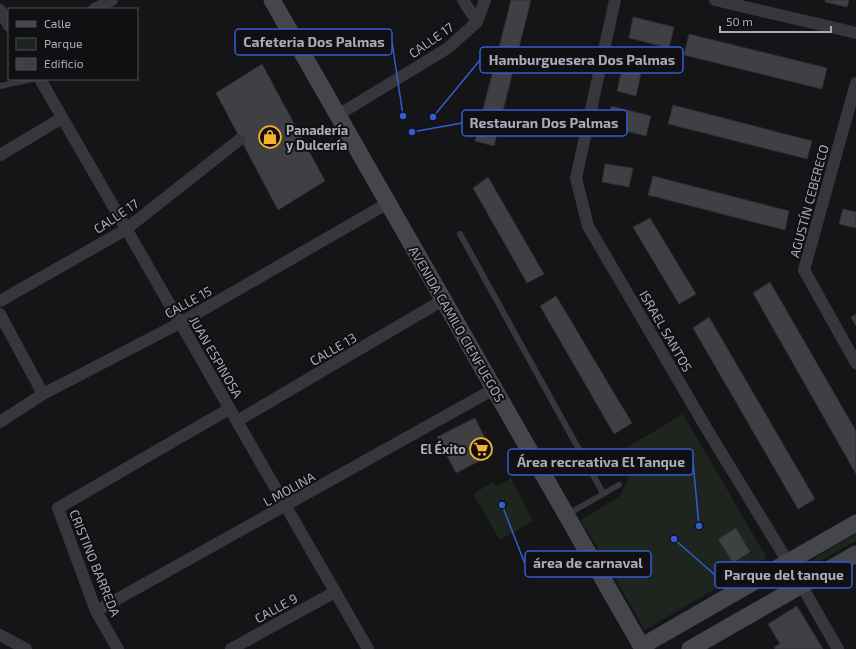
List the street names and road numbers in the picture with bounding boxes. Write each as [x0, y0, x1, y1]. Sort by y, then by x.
street label: CALLE 17 [406, 19, 457, 61]
street label: AGUSTÍN CEBERECO [785, 142, 832, 259]
street label: CALLE 17 [90, 195, 142, 237]
street label: AVENIDA CAMILO CIENFUEGOS [406, 243, 508, 405]
street label: CALLE 15 [162, 283, 214, 321]
street label: ISRAEL SANTOS [636, 287, 696, 375]
street label: JUAN ESPINOSA [186, 313, 246, 401]
street label: CALLE 13 [307, 329, 359, 369]
street label: L MOLINA [260, 468, 318, 510]
street label: CRISTINO BARREDA [66, 507, 124, 619]
street label: CALLE 9 [252, 590, 300, 626]

